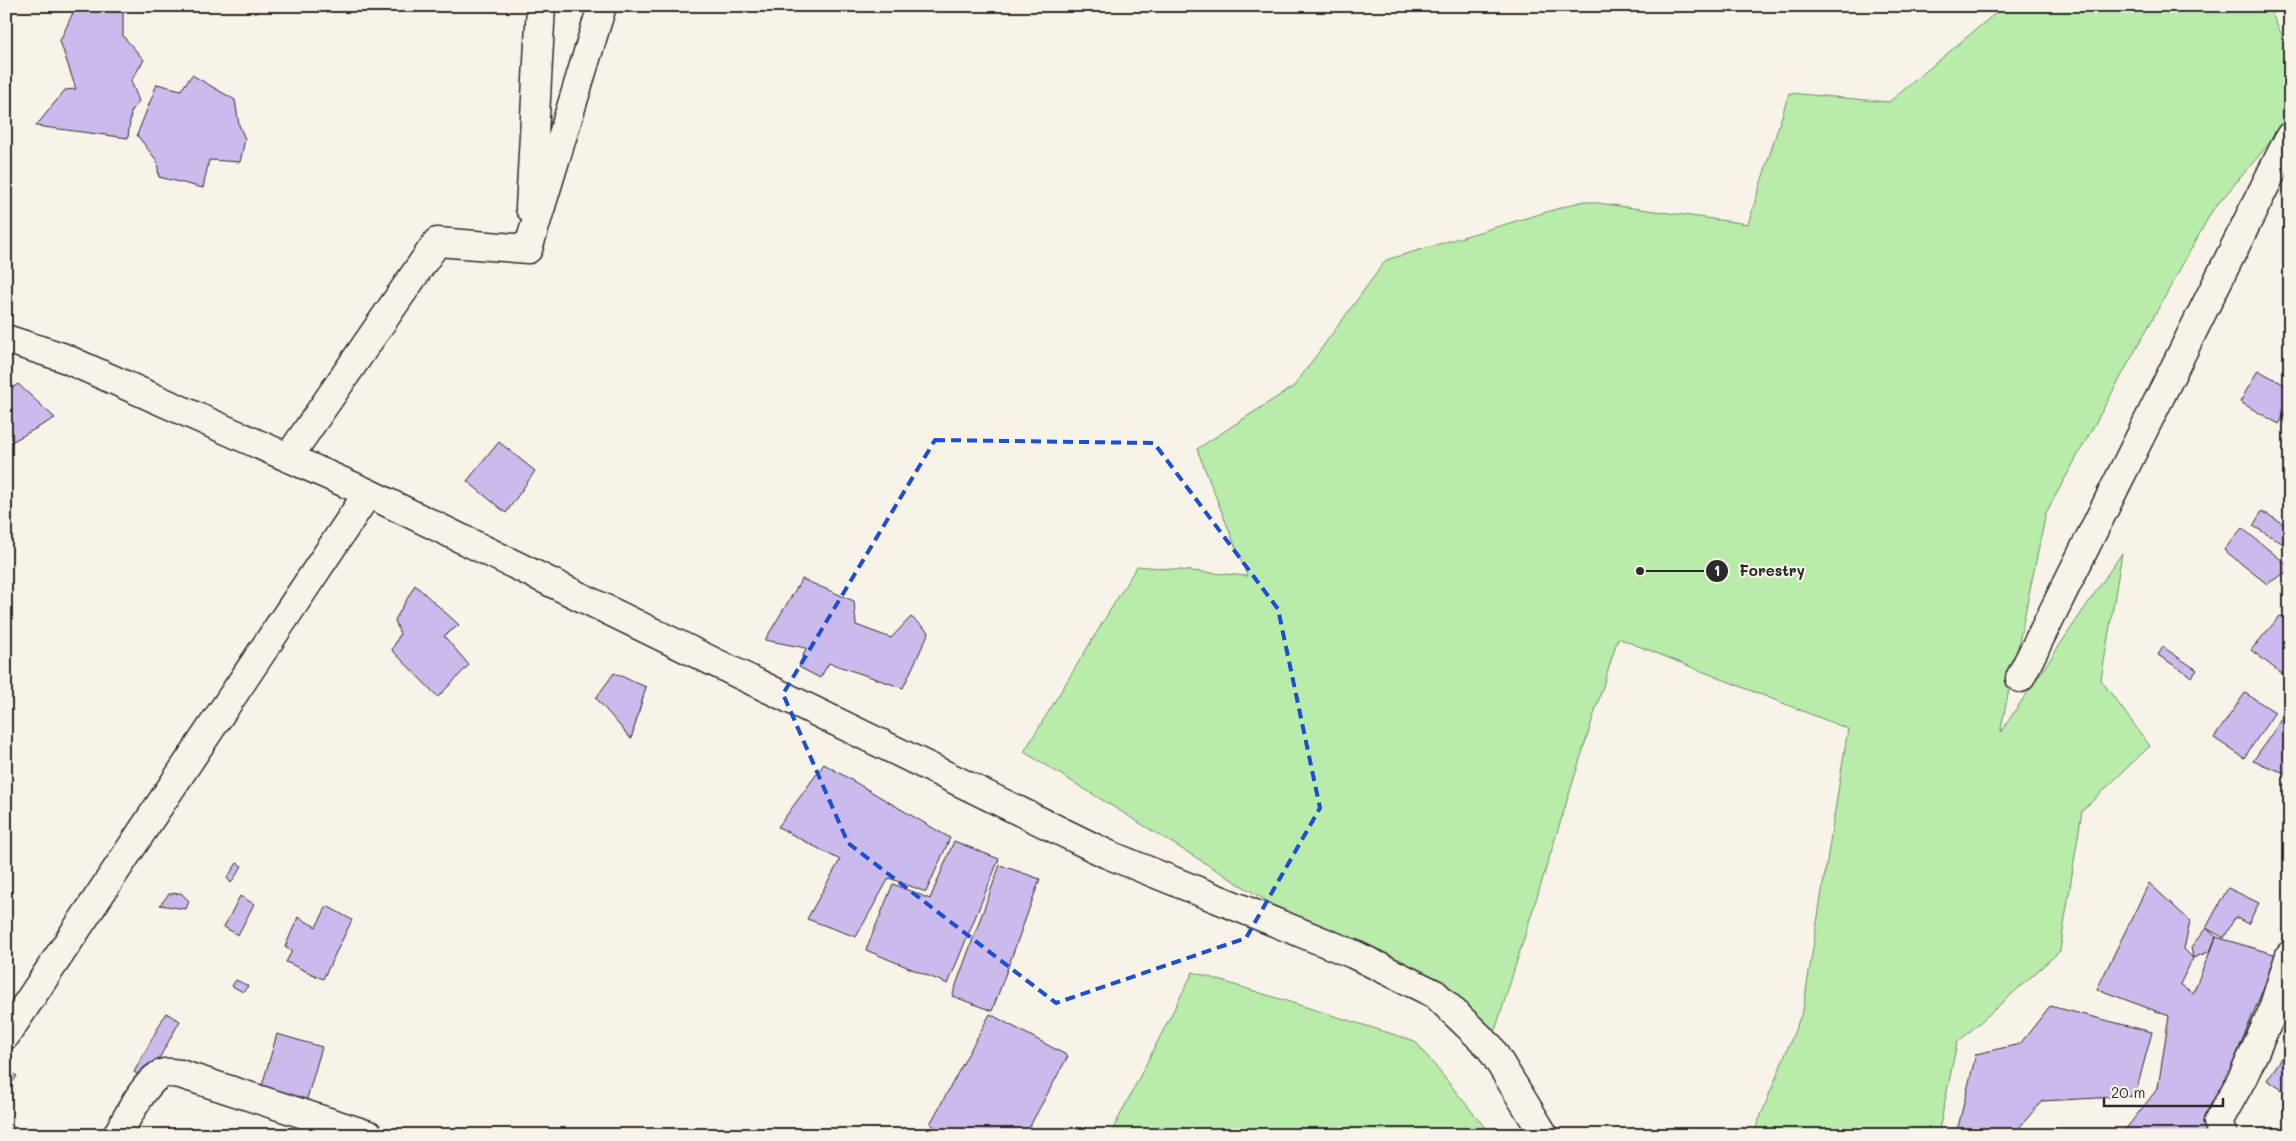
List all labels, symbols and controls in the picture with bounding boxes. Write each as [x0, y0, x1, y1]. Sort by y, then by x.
callout: Forestry [1704, 556, 1815, 586]
text: 1 [1714, 560, 1720, 580]
text: Forestry [1739, 560, 1805, 580]
scale bar [2104, 1076, 2222, 1108]
text: 20 m [2111, 1082, 2145, 1102]

